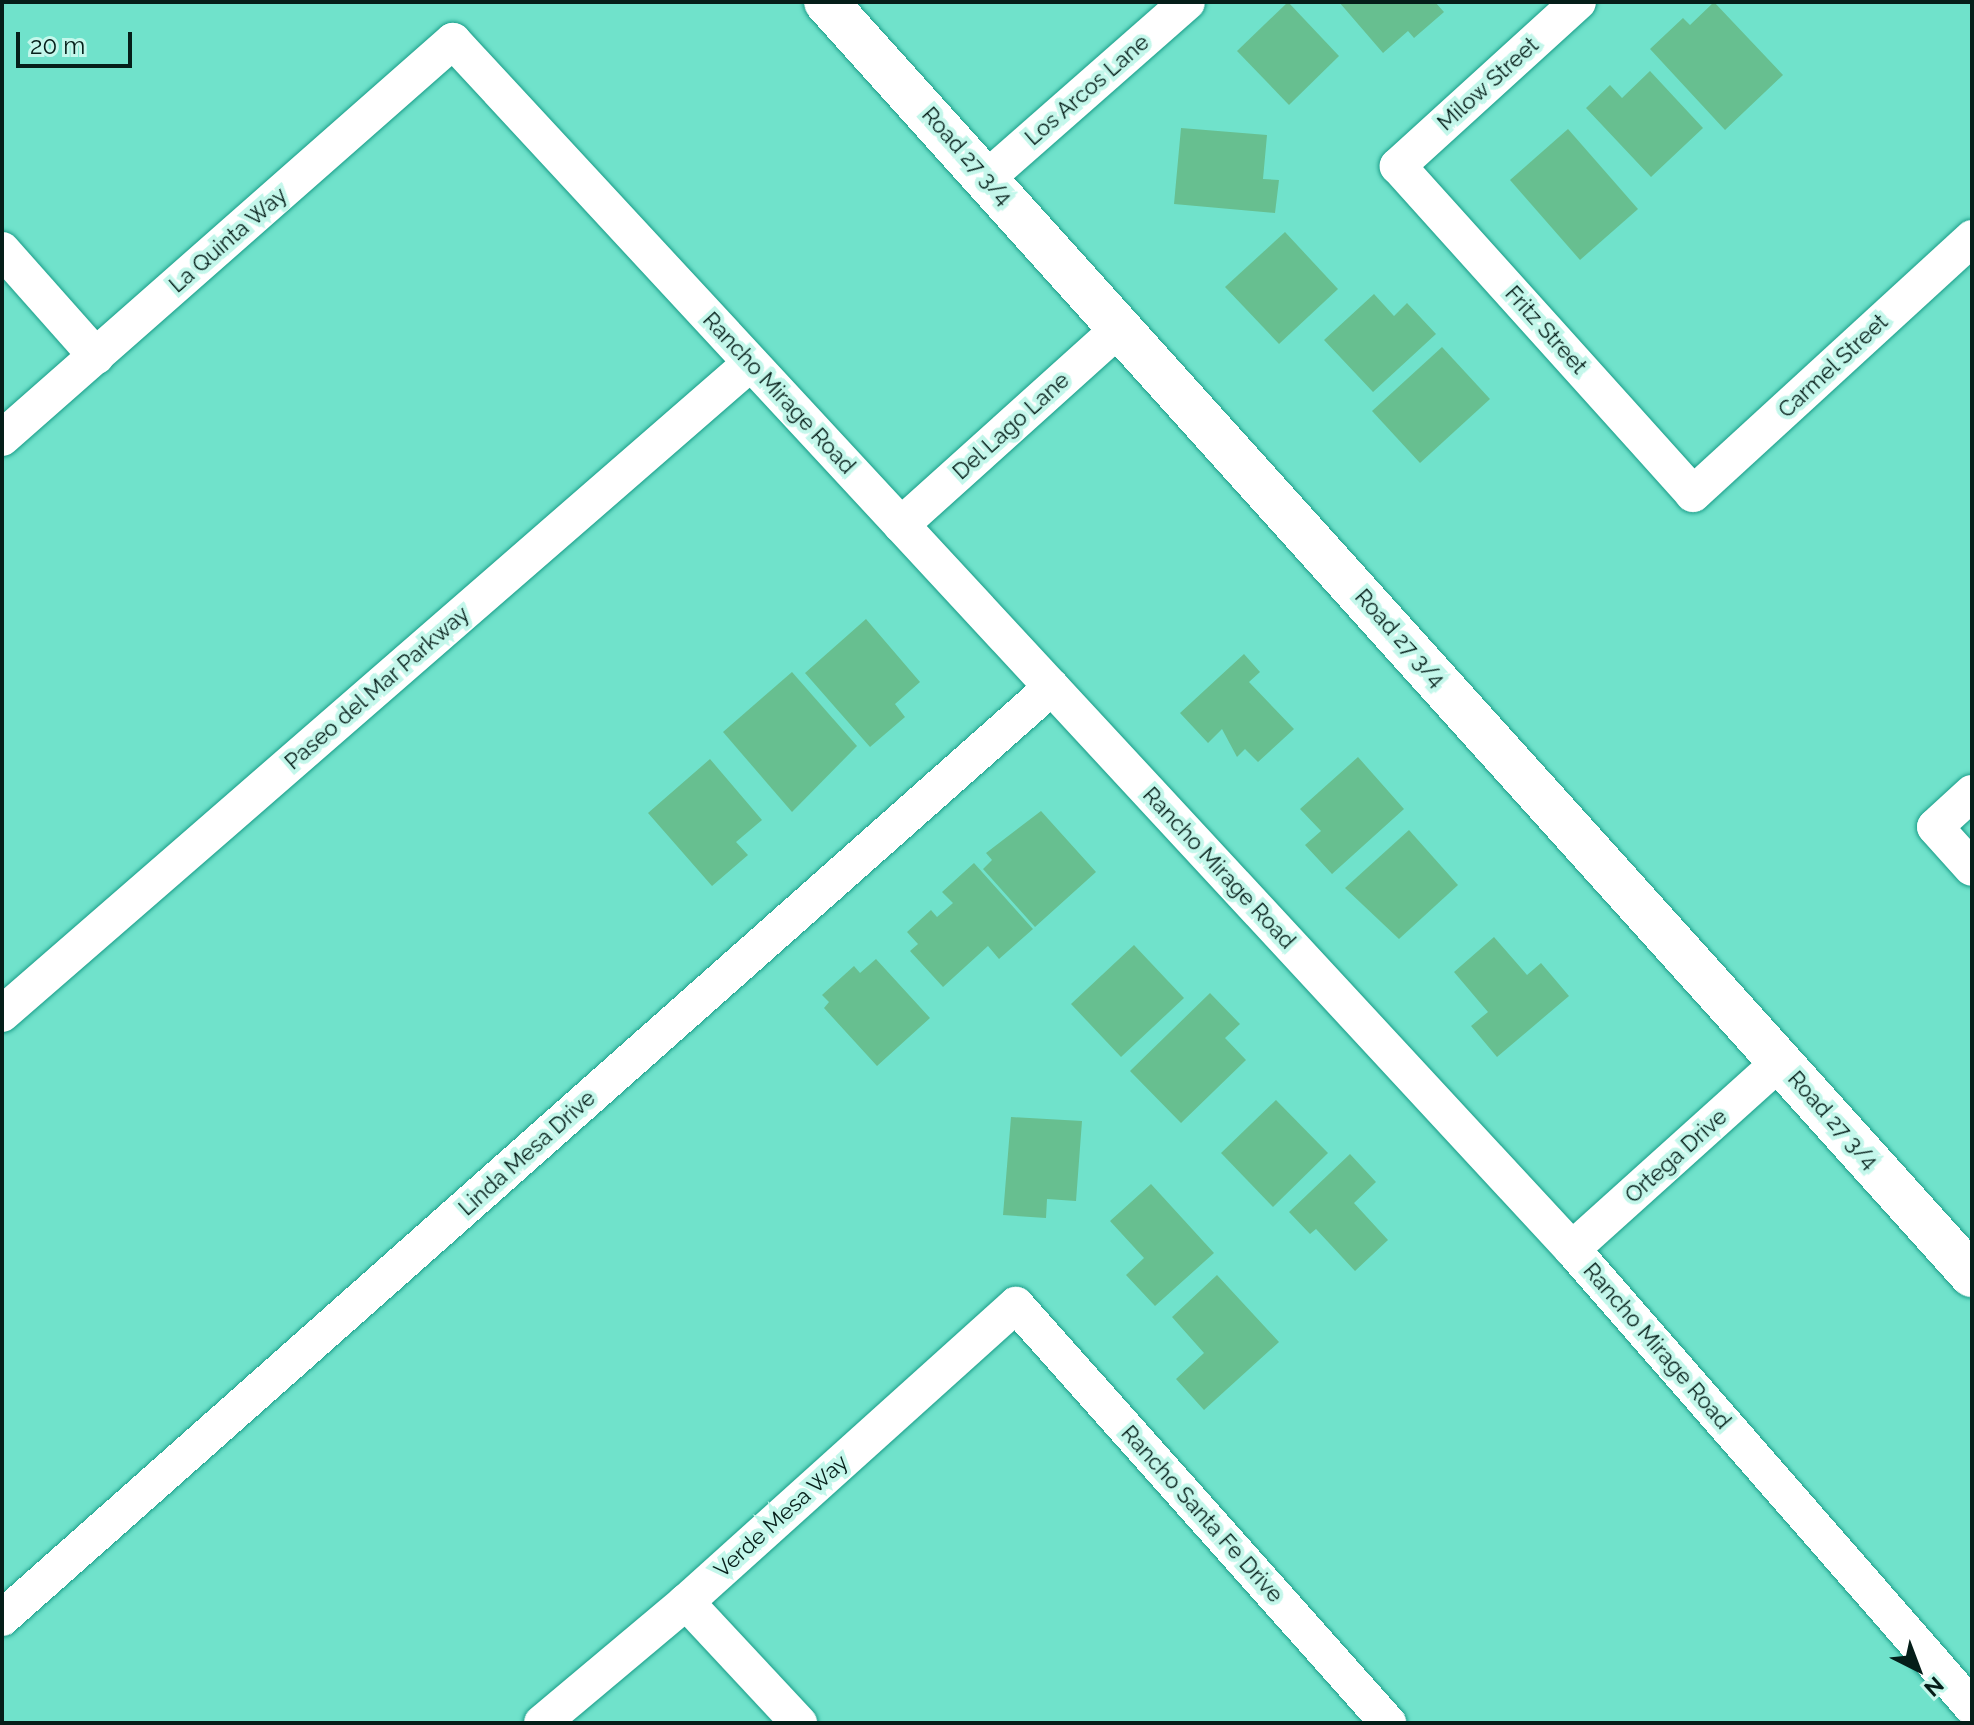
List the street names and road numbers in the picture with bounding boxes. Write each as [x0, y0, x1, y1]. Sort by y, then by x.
street label: Los Arcos Lane [1019, 29, 1155, 151]
street label: Milow Street [1432, 32, 1544, 136]
street label: Road 27 3/4 [916, 102, 1018, 210]
street label: La Quinta Way [164, 182, 292, 298]
street label: Fritz Street [1500, 281, 1592, 379]
street label: Rancho Mirage Road [697, 307, 861, 479]
street label: Carmel Street [1773, 308, 1893, 424]
street label: Del Lago Lane [947, 367, 1075, 485]
street label: Road 27 3/4 [1349, 584, 1451, 692]
street label: Paseo del Mar Parkway [279, 600, 475, 776]
street label: Rancho Mirage Road [1137, 782, 1301, 954]
street label: Road 27 3/4 [1782, 1066, 1884, 1174]
street label: Linda Mesa Drive [453, 1085, 601, 1221]
street label: Ortega Drive [1620, 1103, 1732, 1209]
street label: Rancho Mirage Road [1578, 1258, 1736, 1434]
street label: Rancho Santa Fe Drive [1116, 1420, 1288, 1608]
street label: Verde Mesa Way [708, 1449, 854, 1583]

